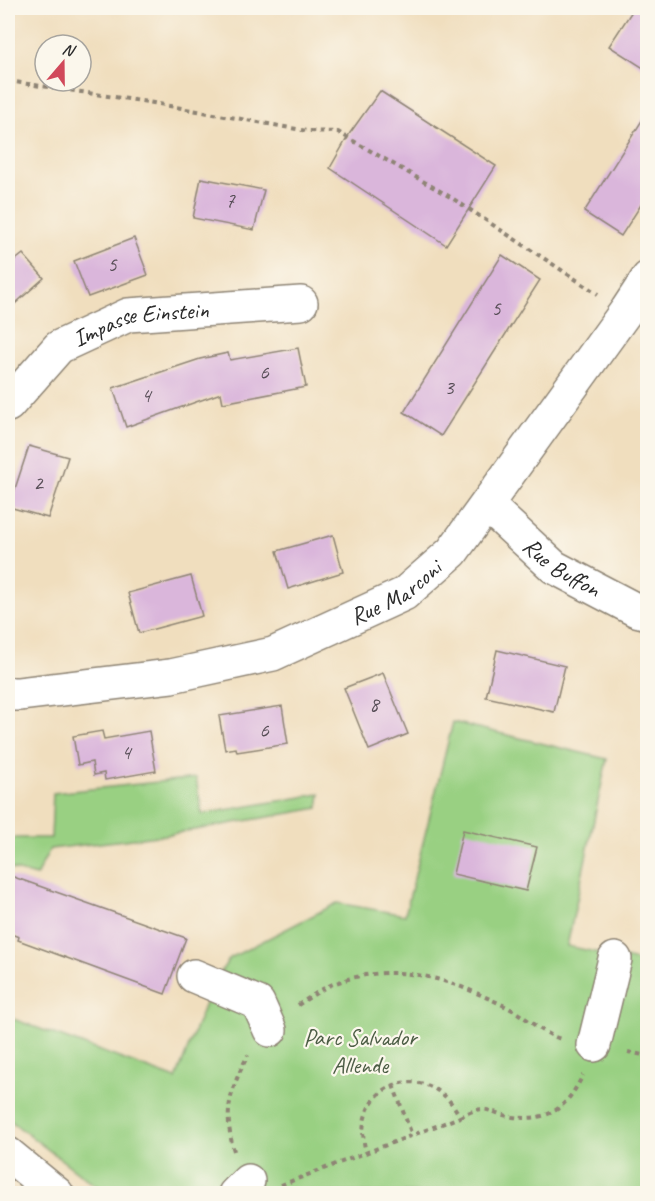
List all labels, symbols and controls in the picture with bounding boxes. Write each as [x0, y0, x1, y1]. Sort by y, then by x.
north arrow [33, 33, 93, 93]
text: N [60, 39, 79, 62]
house number: 7 [225, 187, 236, 213]
house number: 5 [107, 251, 118, 277]
street label: Impasse Einstein [68, 294, 210, 354]
house number: 5 [491, 295, 502, 321]
house number: 6 [259, 359, 269, 385]
house number: 3 [444, 374, 455, 400]
house number: 4 [141, 382, 153, 408]
house number: 2 [33, 470, 44, 496]
street label: Rue Buffon [517, 531, 607, 604]
street label: Rue Marconi [345, 552, 450, 632]
house number: 8 [369, 691, 381, 717]
house number: 6 [259, 717, 269, 743]
house number: 4 [121, 739, 133, 765]
park label: Parc Salvador Allende [303, 1022, 419, 1080]

